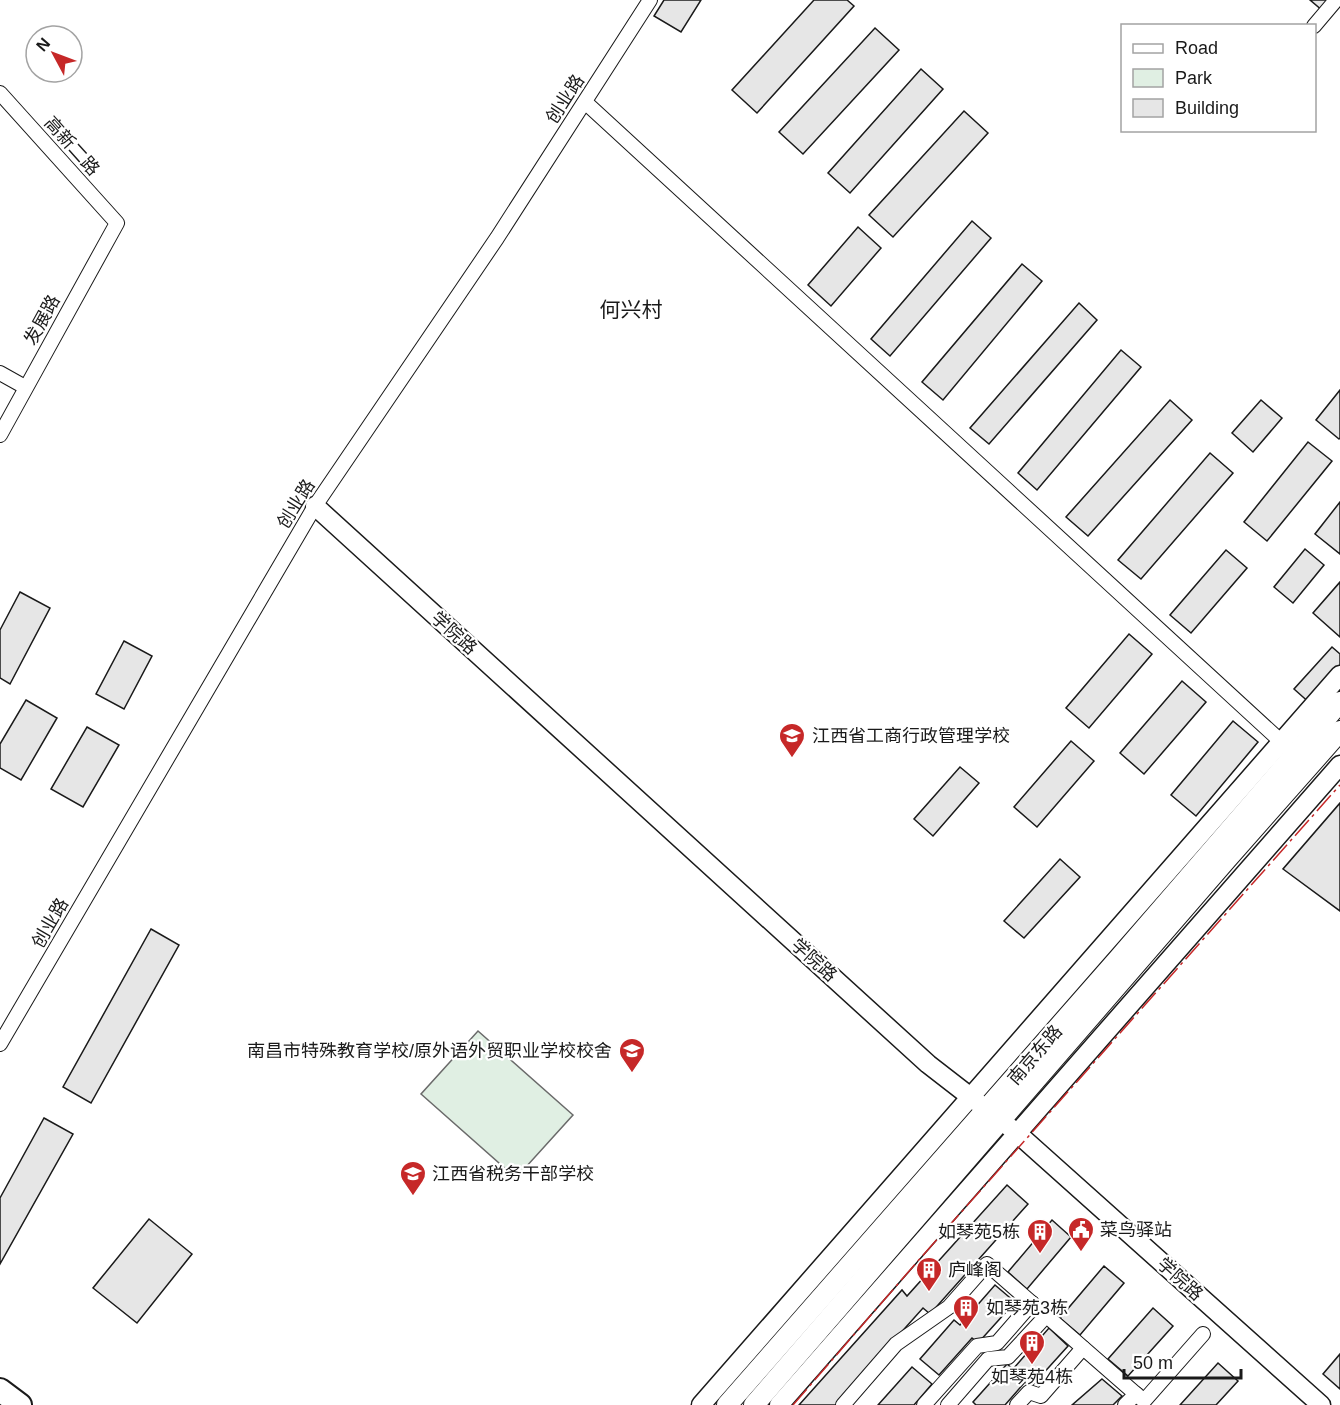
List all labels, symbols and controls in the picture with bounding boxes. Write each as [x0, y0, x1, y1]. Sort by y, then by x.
north arrow [24, 24, 84, 84]
legend [1121, 24, 1316, 132]
text: N [33, 35, 53, 54]
text: Road [1175, 38, 1218, 58]
text: Park [1175, 68, 1213, 88]
street label: 创业路 [542, 71, 588, 127]
text: Building [1175, 98, 1239, 118]
street label: 高新二路 [40, 113, 104, 179]
street label: 发展路 [20, 292, 64, 348]
district label: 何兴村 [600, 298, 663, 321]
street label: 创业路 [273, 476, 319, 532]
street label: 学院路 [427, 608, 481, 658]
school or university icon: 江西省工商行政管理学校 [777, 721, 807, 759]
place label: 江西省工商行政管理学校 [812, 726, 1010, 746]
street label: 创业路 [28, 895, 72, 951]
street label: 学院路 [787, 935, 841, 985]
street label: 南京东路 [1004, 1021, 1066, 1089]
school or university icon: 南昌市特殊教育学校/原外语外贸职业学校校舍 [617, 1036, 647, 1074]
place label: 南昌市特殊教育学校/原外语外贸职业学校校舍 [247, 1041, 612, 1061]
school or university icon: 江西省税务干部学校 [398, 1159, 428, 1197]
place label: 江西省税务干部学校 [432, 1164, 594, 1184]
public building icon: 菜鸟驿站 [1066, 1215, 1096, 1253]
building icon: 如琴苑5栋 [1025, 1217, 1055, 1255]
place label: 菜鸟驿站 [1100, 1220, 1172, 1240]
place label: 如琴苑5栋 [938, 1222, 1020, 1242]
street label: 学院路 [1153, 1254, 1207, 1304]
building icon: 庐峰阁 [914, 1255, 944, 1293]
place label: 庐峰阁 [948, 1260, 1002, 1280]
building icon: 如琴苑3栋 [951, 1293, 981, 1331]
place label: 如琴苑3栋 [986, 1298, 1068, 1318]
building icon: 如琴苑4栋 [1017, 1328, 1047, 1366]
scale bar [1124, 1342, 1241, 1380]
text: 50 m [1133, 1353, 1173, 1373]
place label: 如琴苑4栋 [991, 1367, 1073, 1387]

